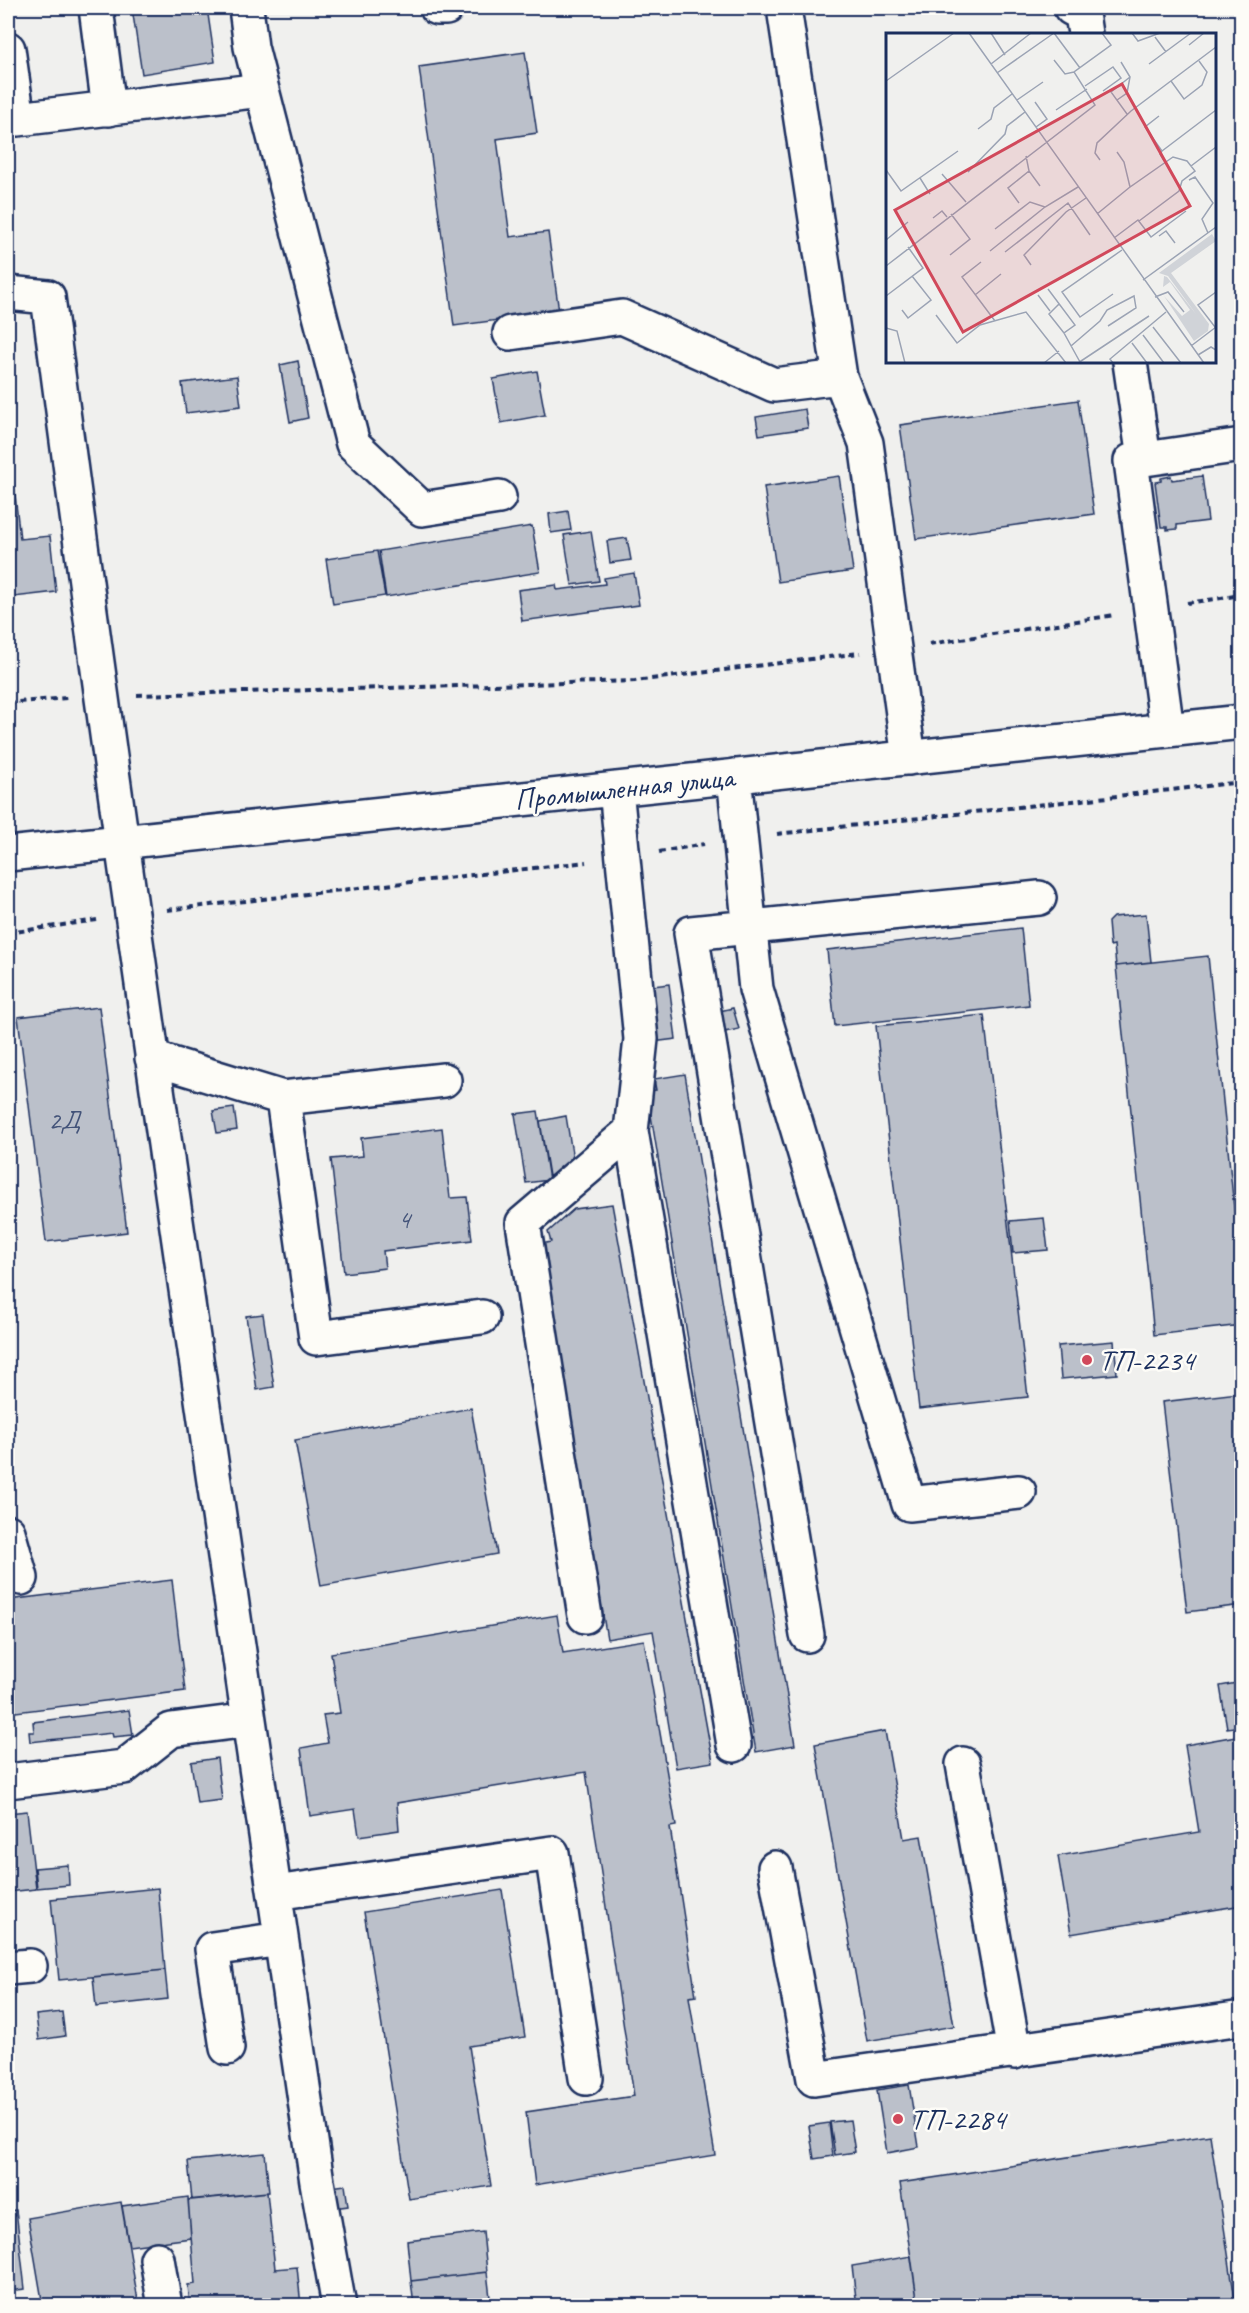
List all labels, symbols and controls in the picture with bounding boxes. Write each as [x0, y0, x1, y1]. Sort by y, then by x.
inset map [886, 33, 1216, 363]
street label: Промышленная улица [512, 757, 738, 818]
house number: 2Д [48, 1103, 82, 1137]
house number: 4 [398, 1202, 413, 1236]
place label: ТП-2234 [1099, 1341, 1197, 1379]
marker: ТП-2234 [1080, 1353, 1094, 1367]
place label: ТП-2284 [910, 2100, 1008, 2138]
marker: ТП-2284 [891, 2112, 905, 2126]

